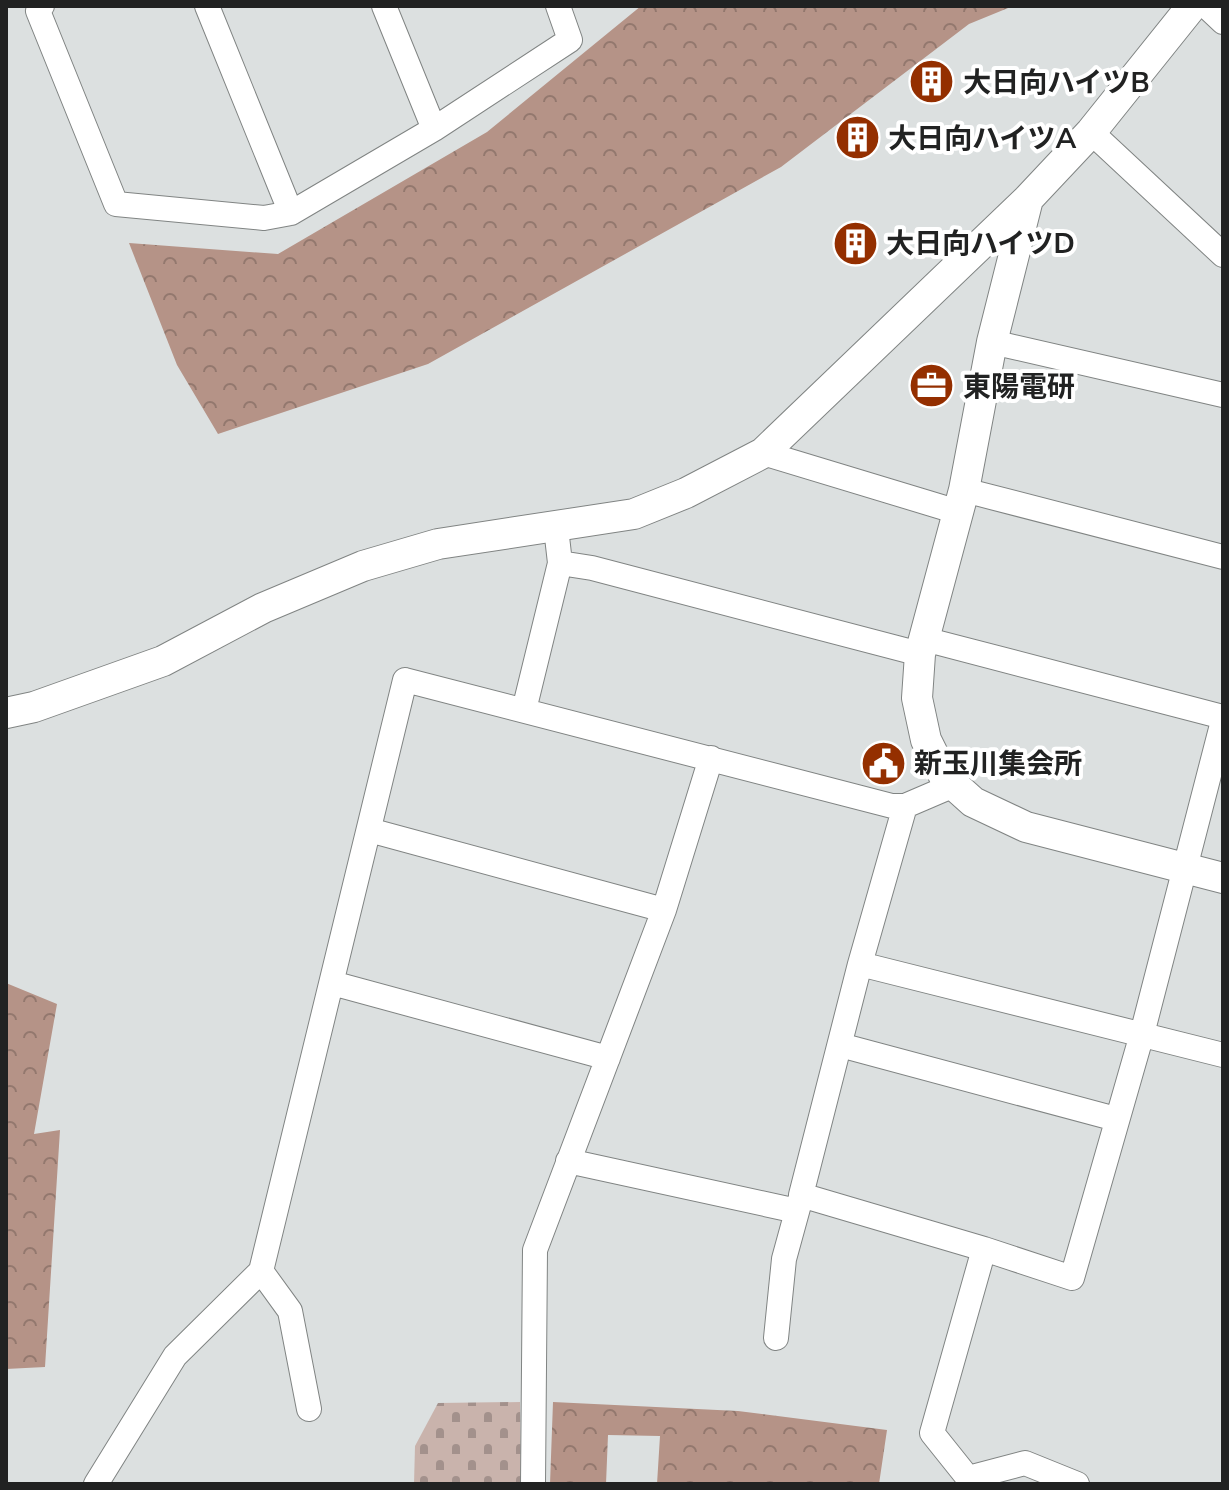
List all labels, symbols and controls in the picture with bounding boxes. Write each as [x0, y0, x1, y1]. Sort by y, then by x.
building icon: 大日向ハイツB [908, 58, 956, 106]
place label: 大日向ハイツB [963, 64, 1150, 102]
building icon: 大日向ハイツA [833, 114, 881, 162]
place label: 大日向ハイツA [888, 120, 1076, 158]
building icon: 大日向ハイツD [831, 219, 879, 267]
place label: 大日向ハイツD [886, 225, 1075, 263]
office icon: 東陽電研 [908, 362, 956, 410]
place label: 東陽電研 [963, 368, 1075, 406]
public building icon: 新玉川集会所 [859, 739, 907, 787]
place label: 新玉川集会所 [914, 745, 1082, 783]

